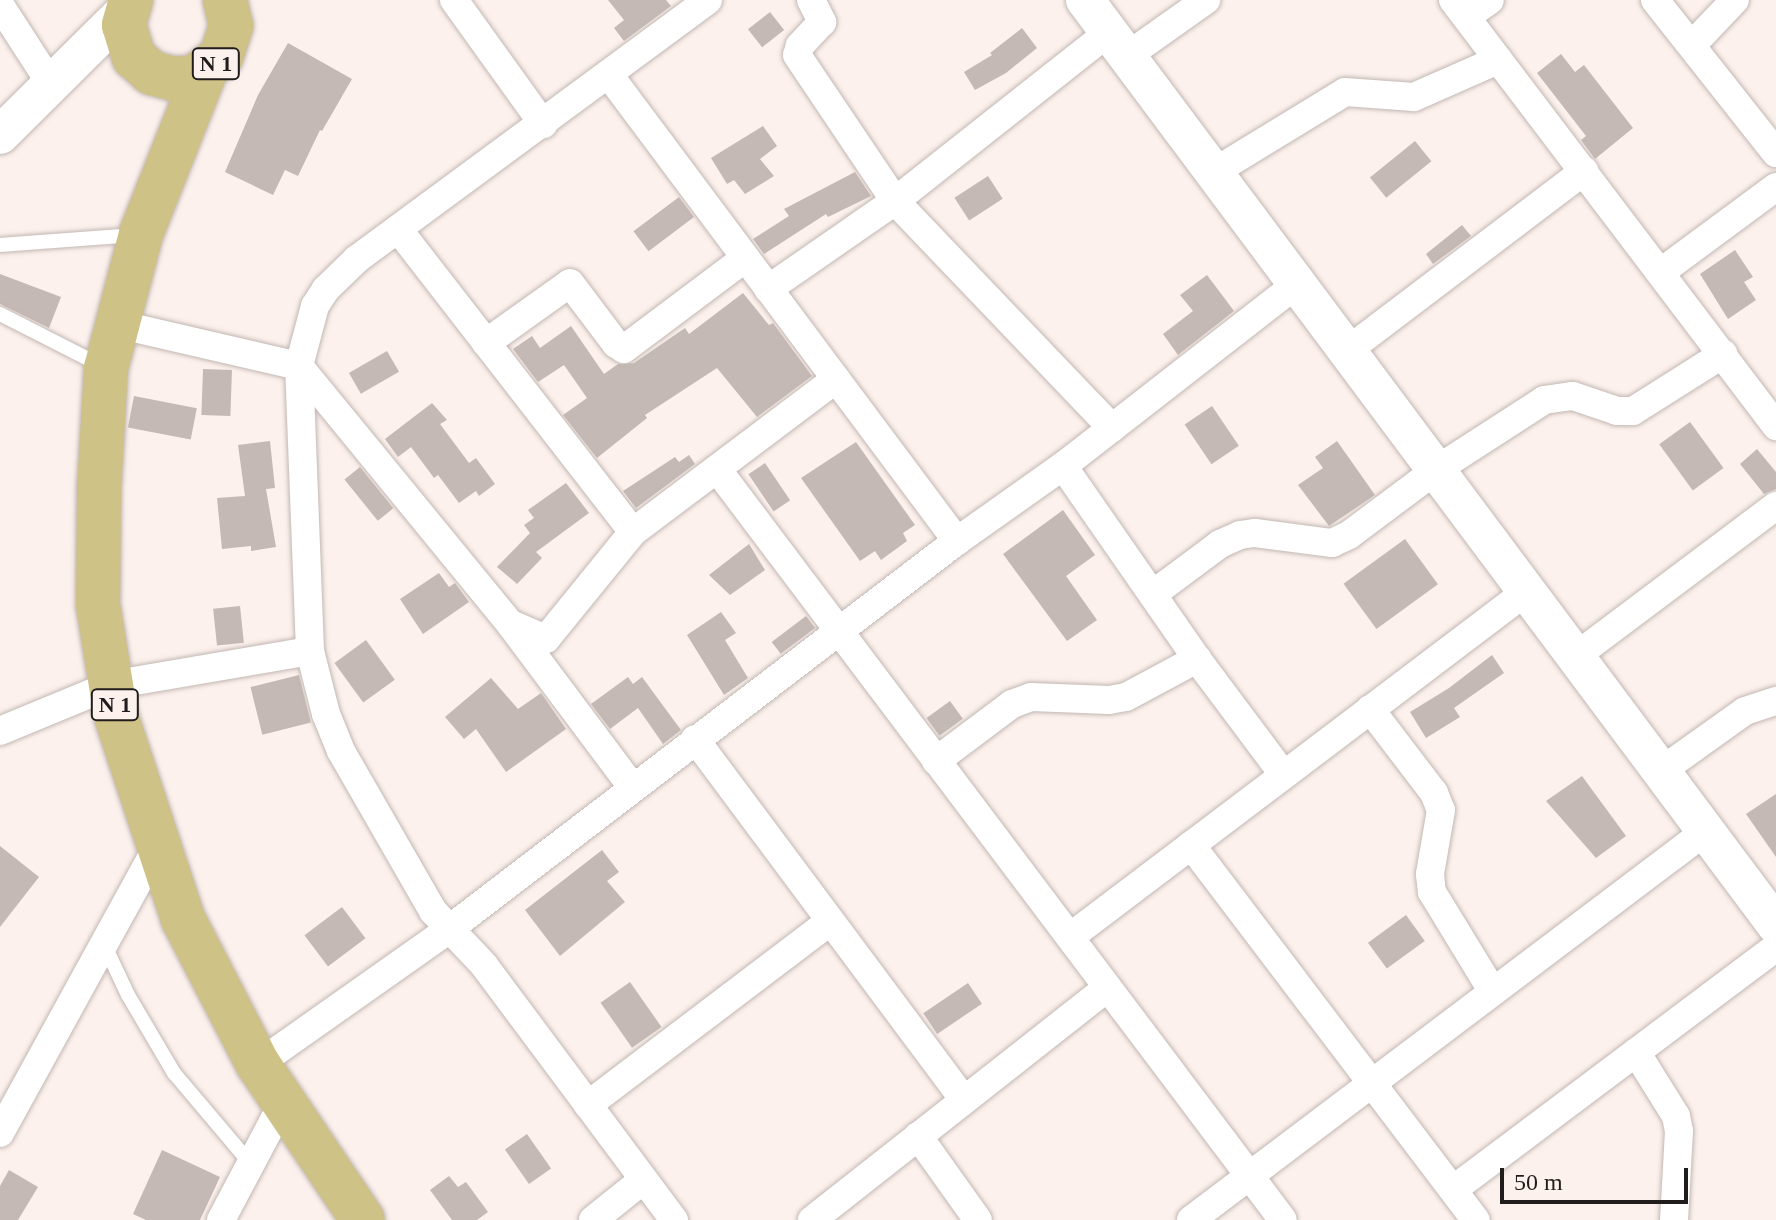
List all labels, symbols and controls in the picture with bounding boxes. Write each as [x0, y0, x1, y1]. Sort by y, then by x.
road number: N 1 [190, 46, 242, 82]
road number: N 1 [89, 687, 141, 723]
scale bar [1504, 1152, 1692, 1202]
text: 50 m [1514, 1169, 1563, 1195]

